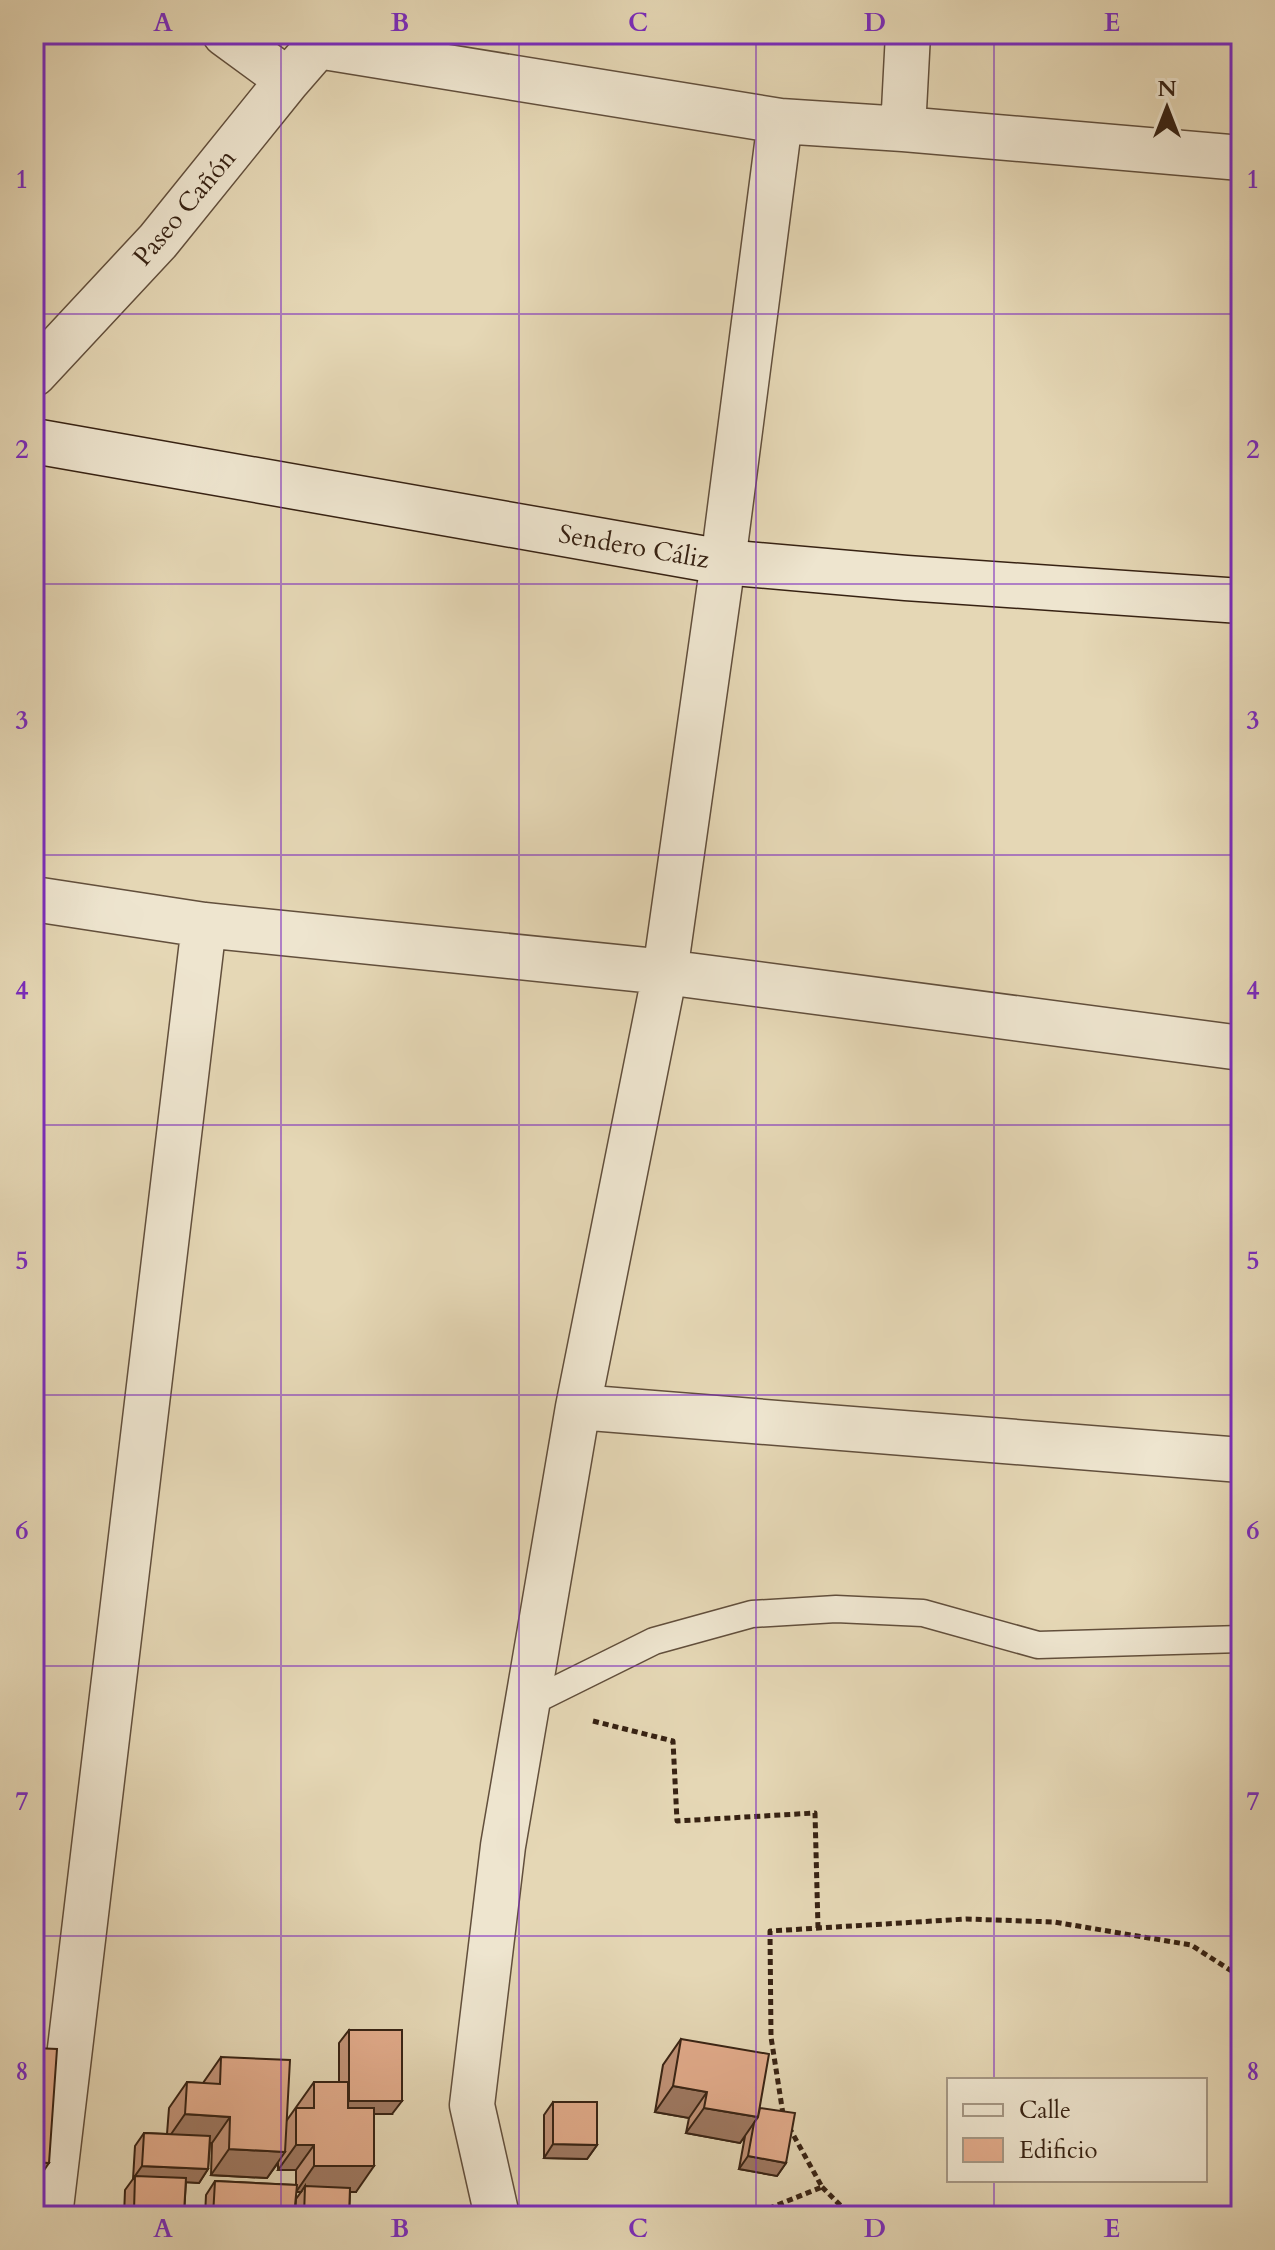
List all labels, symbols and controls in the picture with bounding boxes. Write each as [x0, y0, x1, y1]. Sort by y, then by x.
text: A [153, 5, 173, 40]
text: B [391, 5, 409, 40]
text: C [628, 5, 648, 40]
text: D [864, 5, 886, 40]
text: E [1104, 5, 1120, 40]
north arrow [1127, 68, 1207, 148]
text: N [1157, 74, 1177, 104]
street label: Paseo Cañón [125, 141, 244, 273]
text: 1 [15, 162, 29, 197]
text: 1 [1246, 162, 1260, 197]
text: 2 [15, 432, 29, 467]
text: 2 [1246, 432, 1260, 467]
street label: Sendero Cáliz [556, 516, 712, 577]
text: 3 [15, 703, 29, 738]
text: 3 [1246, 703, 1260, 738]
text: 4 [15, 973, 29, 1008]
text: 4 [1246, 973, 1260, 1008]
text: 5 [15, 1243, 29, 1278]
text: 5 [1246, 1243, 1260, 1278]
text: 6 [15, 1513, 29, 1548]
text: 6 [1246, 1513, 1260, 1548]
text: 7 [15, 1784, 29, 1819]
text: 7 [1246, 1784, 1260, 1819]
text: 8 [15, 2054, 29, 2089]
text: 8 [1246, 2054, 1260, 2089]
legend [947, 2078, 1207, 2182]
text: Calle [1019, 2094, 1071, 2127]
text: Edificio [1019, 2134, 1098, 2167]
text: A [153, 2211, 173, 2246]
text: B [391, 2211, 409, 2246]
text: C [628, 2211, 648, 2246]
text: D [864, 2211, 886, 2246]
text: E [1104, 2211, 1120, 2246]

